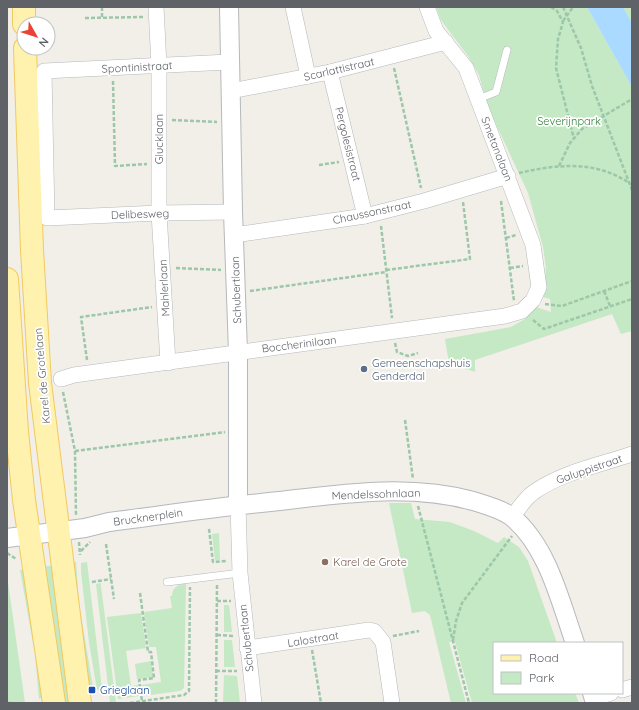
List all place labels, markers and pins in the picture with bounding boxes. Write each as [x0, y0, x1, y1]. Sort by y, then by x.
place label: Gemeenschapshuis Genderdal [372, 356, 470, 383]
marker: Gemeenschapshuis Genderdal [359, 364, 369, 374]
place label: Karel de Grote [333, 555, 407, 569]
marker: Karel de Grote [320, 557, 330, 567]
place label: Grieglaan [100, 683, 150, 697]
marker: Grieglaan [87, 685, 97, 695]

